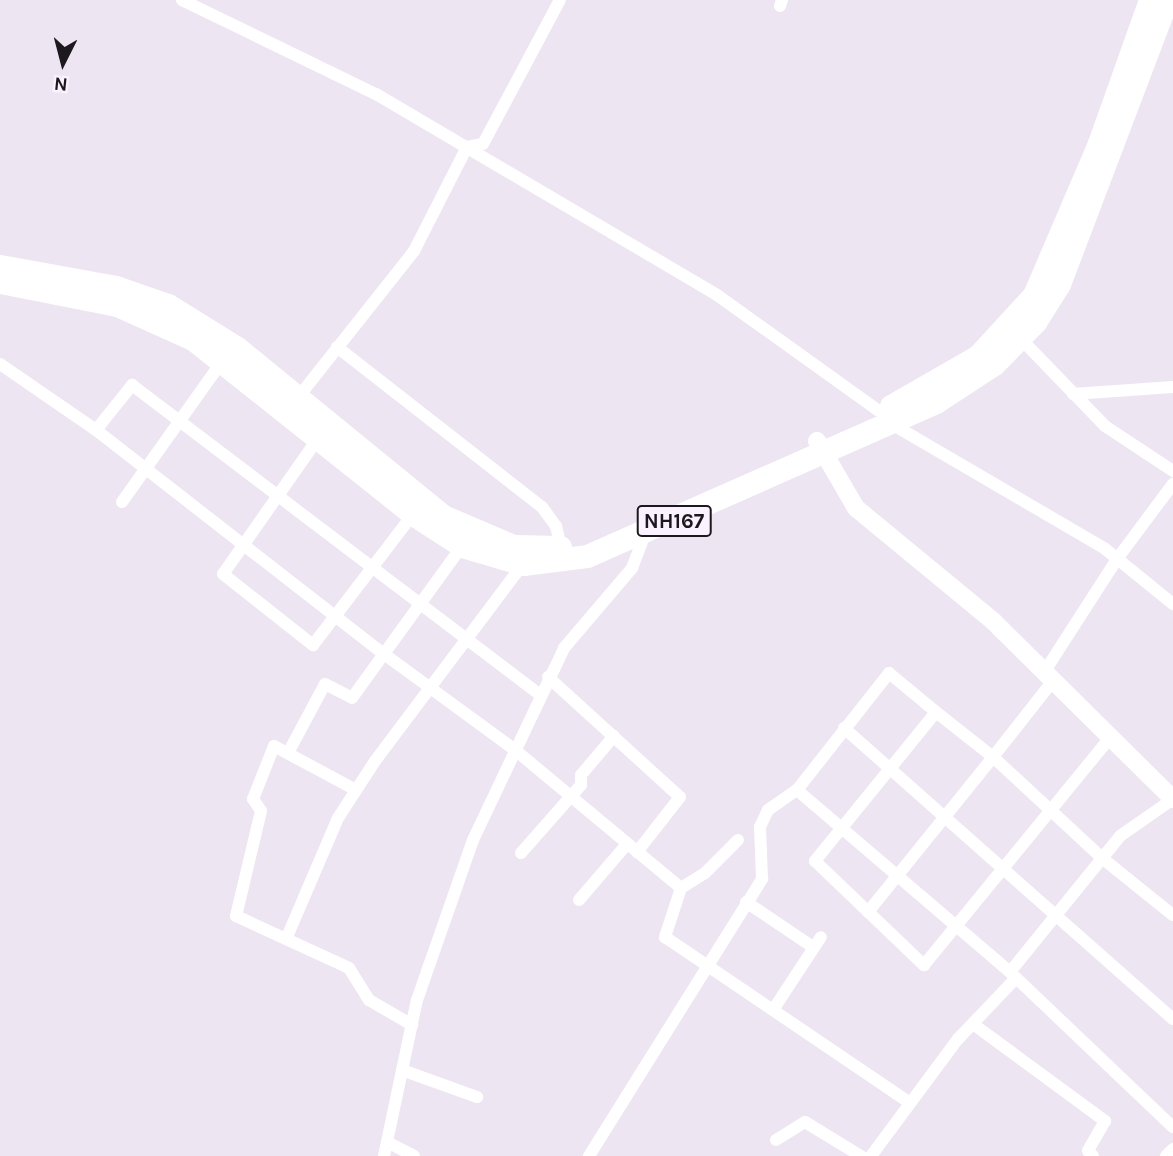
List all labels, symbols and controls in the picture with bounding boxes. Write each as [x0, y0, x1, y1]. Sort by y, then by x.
north arrow [28, 28, 98, 98]
text: N [53, 72, 69, 96]
road number: NH167 [636, 504, 712, 538]

